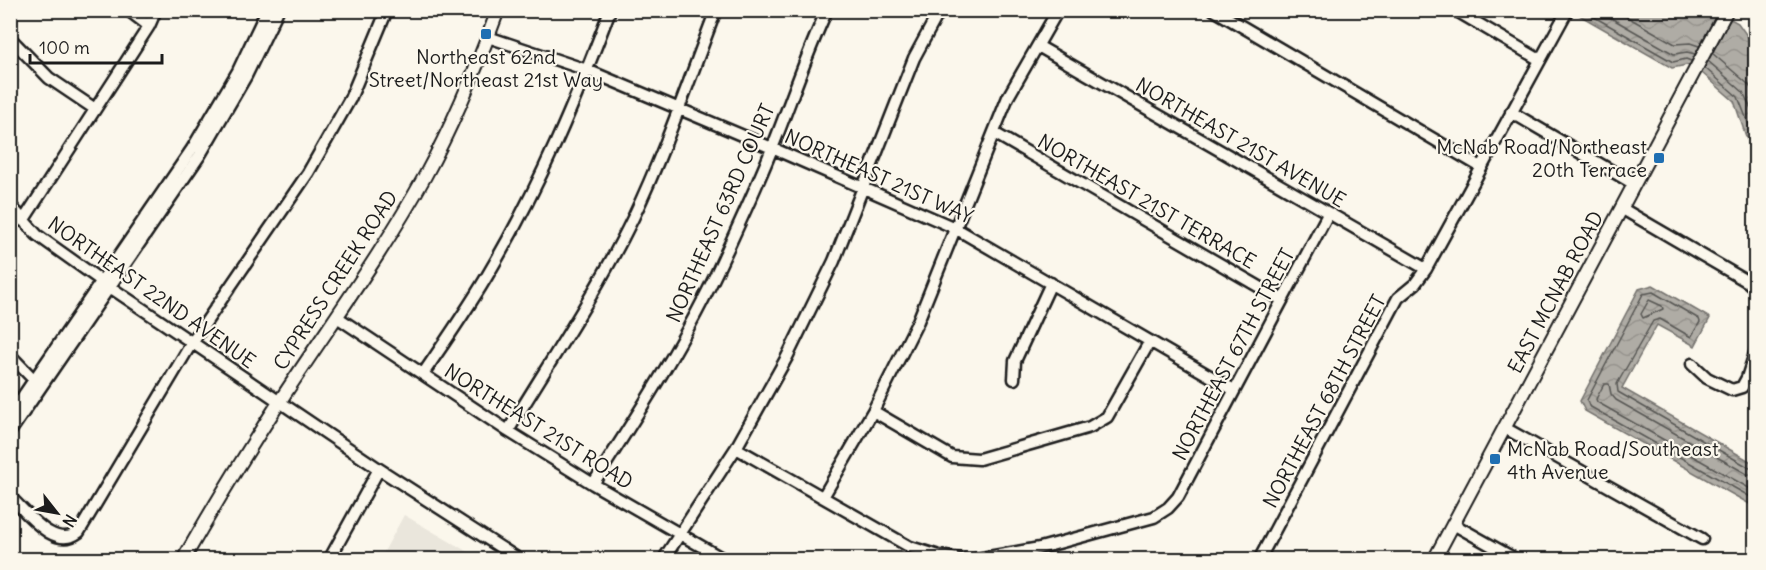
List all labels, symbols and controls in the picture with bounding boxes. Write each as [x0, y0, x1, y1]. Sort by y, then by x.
scale bar [30, 27, 162, 65]
marker: Northeast 62nd Street/Northeast 21st Way [479, 27, 493, 41]
text: 100 m [39, 36, 90, 59]
place label: Northeast 62nd Street/Northeast 21st Way [369, 44, 603, 92]
street label: NORTHEAST 21ST AVENUE [1132, 72, 1350, 212]
street label: NORTHEAST 63RD COURT [660, 100, 780, 326]
street label: NORTHEAST 21ST WAY [781, 123, 977, 229]
street label: NORTHEAST 21ST TERRACE [1033, 128, 1261, 274]
place label: McNab Road/Northeast 20th Terrace [1436, 134, 1647, 182]
marker: McNab Road/Northeast 20th Terrace [1652, 151, 1666, 165]
street label: CYPRESS CREEK ROAD [268, 185, 402, 375]
street label: EAST MCNAB ROAD [1502, 207, 1608, 377]
street label: NORTHEAST 22ND AVENUE [43, 211, 261, 373]
street label: NORTHEAST 67TH STREET [1166, 244, 1300, 464]
street label: NORTHEAST 68TH STREET [1257, 290, 1391, 512]
street label: NORTHEAST 21ST ROAD [440, 358, 638, 494]
place label: McNab Road/Southeast 4th Avenue [1507, 436, 1719, 484]
marker: McNab Road/Southeast 4th Avenue [1488, 452, 1502, 466]
north arrow [27, 483, 87, 543]
text: N [58, 511, 81, 531]

